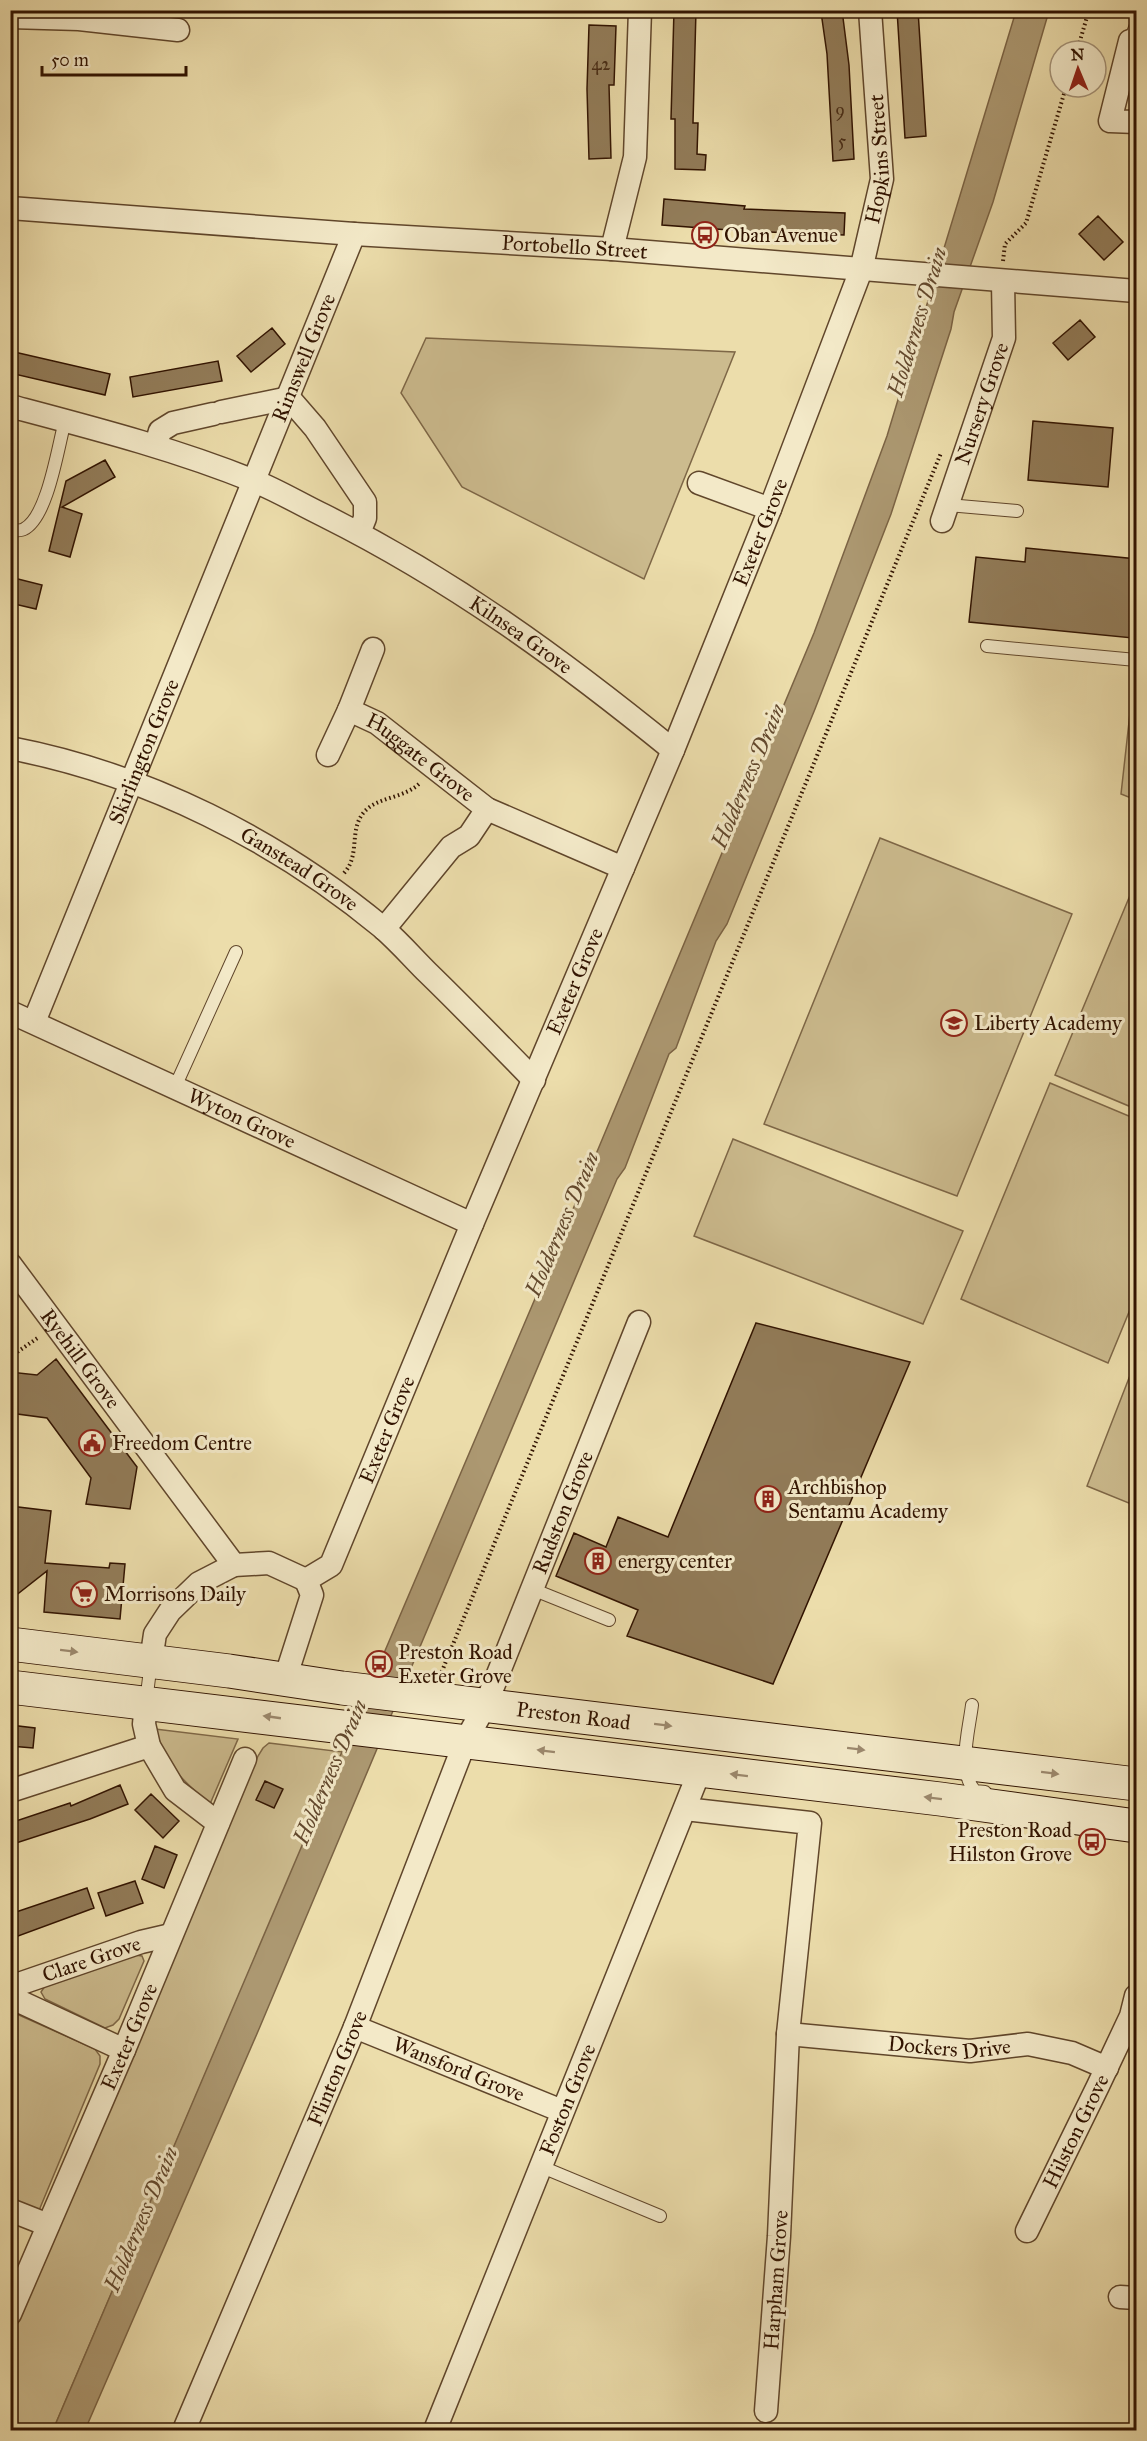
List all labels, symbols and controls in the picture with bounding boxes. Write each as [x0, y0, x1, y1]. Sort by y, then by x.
scale bar [42, 39, 186, 77]
north arrow [1048, 39, 1108, 99]
text: N [1070, 45, 1085, 64]
text: 50 m [51, 49, 89, 71]
house number: 42 [592, 53, 611, 75]
street label: Hopkins Street [859, 93, 895, 226]
house number: 9 [835, 99, 845, 121]
house number: 5 [838, 130, 847, 152]
bus stop icon: Oban Avenue [690, 220, 720, 250]
place label: Oban Avenue [724, 222, 838, 248]
street label: Portobello Street [501, 230, 649, 265]
water label: Holderness Drain [881, 243, 953, 401]
street label: Rimswell Grove [266, 289, 342, 426]
street label: Nursery Grove [949, 339, 1015, 468]
street label: Exeter Grove [727, 474, 794, 590]
street label: Kilnsea Grove [465, 590, 578, 680]
street label: Skirlington Grove [103, 675, 185, 828]
water label: Holderness Drain [705, 699, 791, 854]
street label: Huggate Grove [362, 707, 480, 808]
street label: Ganstead Grove [236, 821, 364, 917]
street label: Exeter Grove [541, 924, 609, 1039]
school or university icon: Liberty Academy [939, 1008, 969, 1038]
place label: Liberty Academy [974, 1010, 1123, 1036]
street label: Wyton Grove [184, 1082, 300, 1154]
water label: Holderness Drain [519, 1147, 605, 1302]
street label: Ryehill Grove [35, 1303, 126, 1414]
street label: Exeter Grove [353, 1372, 421, 1487]
public building icon: Freedom Centre [77, 1428, 107, 1458]
place label: Freedom Centre [112, 1430, 252, 1456]
street label: Rudston Grove [526, 1447, 599, 1578]
place label: Archbishop Sentamu Academy [787, 1474, 949, 1524]
building icon: Archbishop Sentamu Academy [753, 1484, 783, 1514]
building icon: energy center [583, 1546, 613, 1576]
place label: energy center [618, 1548, 732, 1574]
supermarket icon: Morrisons Daily [69, 1579, 99, 1609]
place label: Morrisons Daily [104, 1581, 247, 1607]
place label: Preston Road Exeter Grove [398, 1639, 513, 1689]
one-way arrow [59, 1646, 78, 1656]
bus stop icon: Preston Road Exeter Grove [364, 1649, 394, 1679]
water label: Holderness Drain [287, 1695, 373, 1850]
street label: Preston Road [515, 1696, 632, 1736]
one-way arrow [262, 1713, 281, 1722]
one-way arrow [653, 1720, 672, 1730]
one-way arrow [847, 1744, 866, 1753]
one-way arrow [536, 1747, 555, 1756]
one-way arrow [1040, 1768, 1059, 1778]
one-way arrow [730, 1770, 749, 1779]
one-way arrow [923, 1794, 942, 1803]
place label: Preston Road Hilston Grove [948, 1817, 1072, 1867]
bus stop icon: Preston Road Hilston Grove [1077, 1827, 1107, 1857]
street label: Clare Grove [39, 1930, 144, 1988]
street label: Exeter Grove [95, 1979, 163, 2094]
street label: Flinton Grove [302, 2007, 373, 2130]
street label: Dockers Drive [887, 2030, 1012, 2065]
street label: Wansford Grove [389, 2031, 529, 2108]
street label: Foston Grove [534, 2040, 602, 2159]
street label: Hilston Grove [1037, 2070, 1115, 2193]
water label: Holderness Drain [98, 2142, 184, 2297]
street label: Harpham Grove [758, 2209, 794, 2351]

